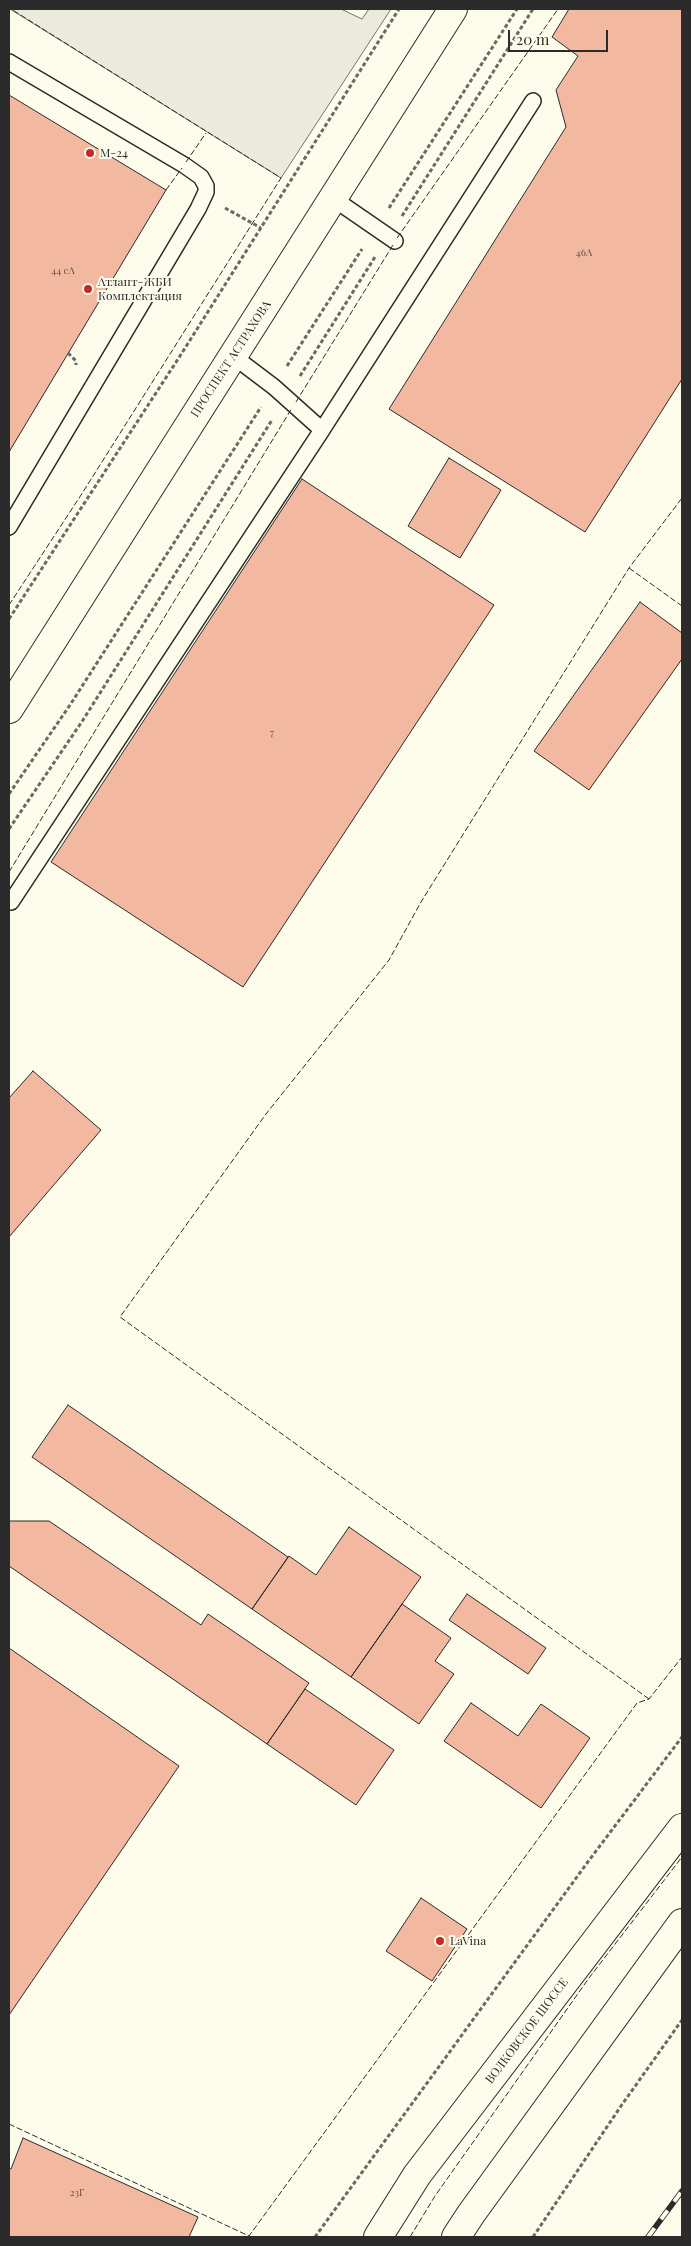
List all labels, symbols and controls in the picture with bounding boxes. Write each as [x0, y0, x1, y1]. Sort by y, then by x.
scale bar [511, 20, 611, 52]
text: 20 m [516, 29, 549, 49]
place label: М-24 [100, 146, 128, 160]
marker: М-24 [84, 147, 96, 159]
house number: 46А [576, 247, 592, 259]
house number: 44 сА [51, 265, 75, 277]
place label: Атлант-ЖБИ Комплектация [98, 275, 182, 303]
marker: Атлант-ЖБИ Комплектация [82, 283, 94, 295]
street label: ПРОСПЕКТ АСТРАХОВА [188, 298, 274, 420]
house number: 7 [270, 727, 274, 739]
place label: LaVina [450, 1934, 486, 1948]
marker: LaVina [434, 1935, 446, 1947]
street label: ВОЛКОВСКОЕ ШОССЕ [483, 1975, 571, 2087]
house number: 23Г [70, 2187, 84, 2199]

